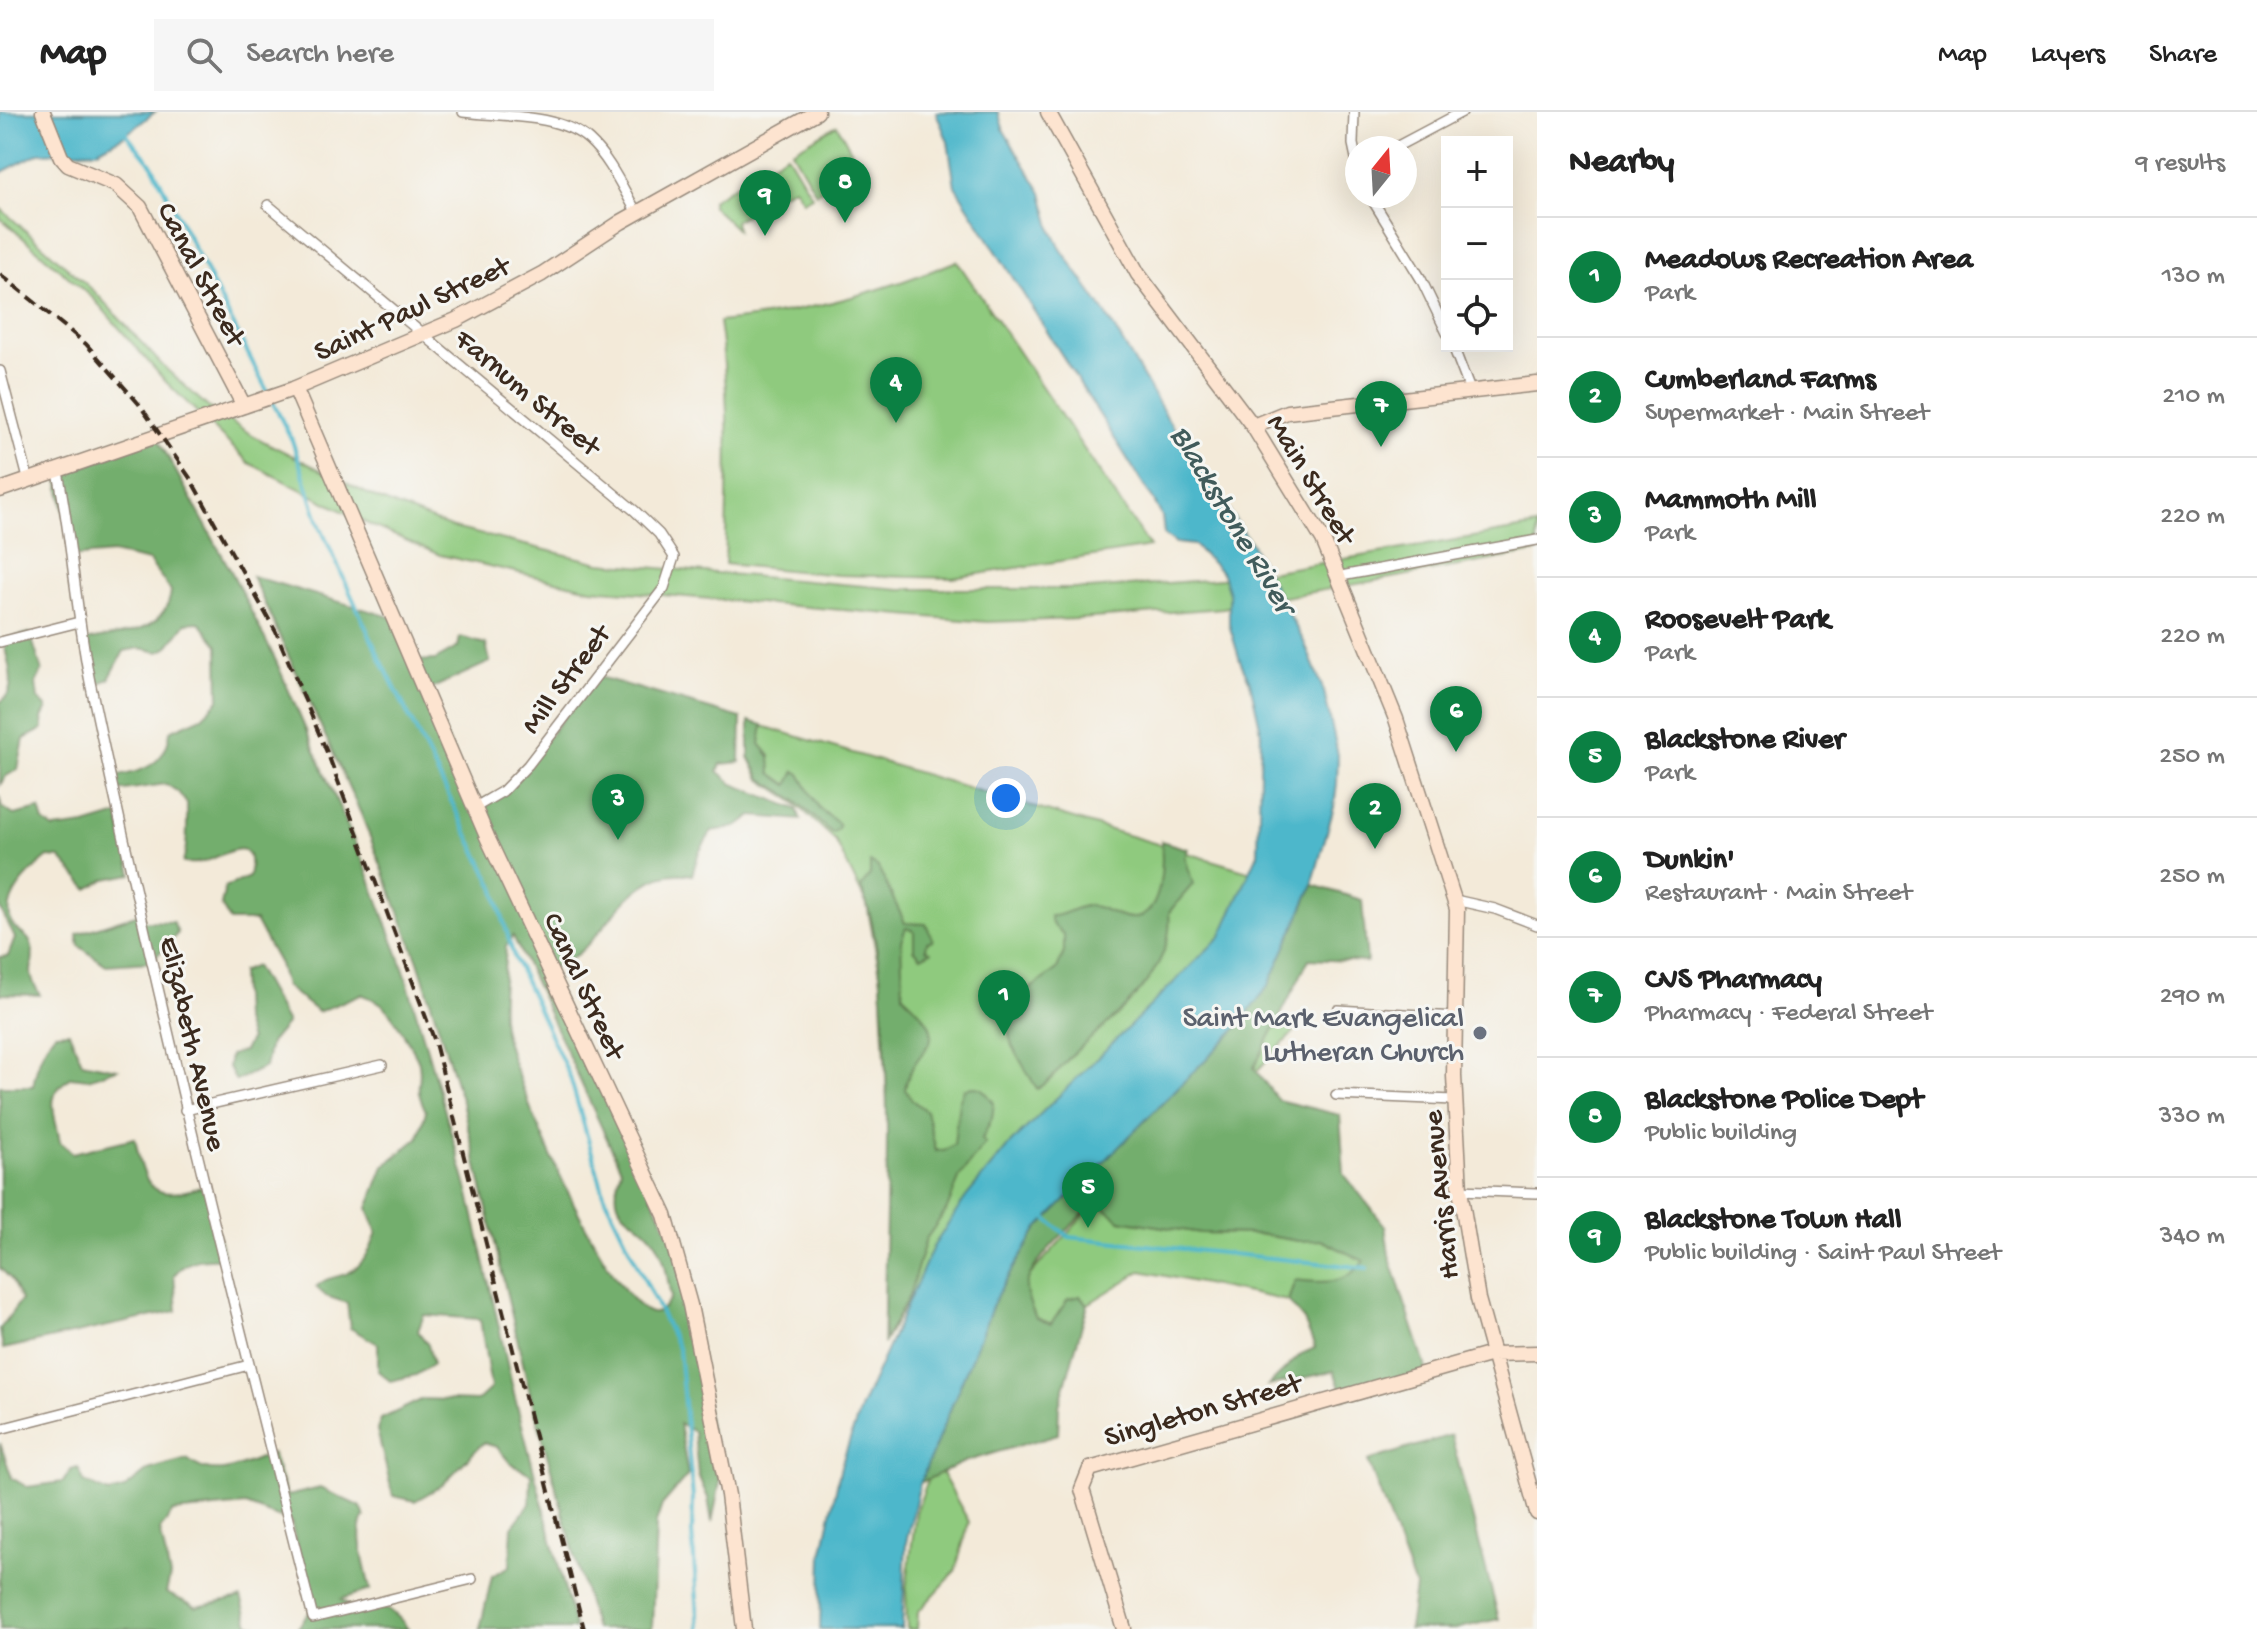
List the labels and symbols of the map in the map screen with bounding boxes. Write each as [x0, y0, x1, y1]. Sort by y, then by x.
north arrow [1345, 136, 1417, 208]
pin: 8 [819, 157, 871, 223]
pin: 9 [739, 170, 791, 236]
street label: Canal Street [147, 197, 253, 355]
street label: Saint Paul Street [310, 249, 519, 372]
street label: Farnum Street [445, 323, 608, 467]
pin: 4 [870, 357, 922, 423]
pin: 7 [1355, 381, 1407, 447]
street label: Main Street [1257, 409, 1363, 554]
water label: Blackstone River [1160, 420, 1305, 626]
street label: Mill Street [515, 617, 622, 742]
pin: 6 [1430, 686, 1482, 752]
pin: 3 [592, 774, 644, 840]
your location [986, 778, 1026, 818]
pin: 2 [1349, 783, 1401, 849]
street label: Canal Street [533, 908, 632, 1068]
street label: Elizabeth Avenue [149, 934, 232, 1155]
pin: 1 [978, 970, 1030, 1036]
place label: Saint Mark Evangelical Lutheran Church [1183, 1003, 1464, 1072]
marker: Saint Mark Evangelical Lutheran Church [1471, 1024, 1489, 1042]
street label: Harris Avenue [1417, 1108, 1470, 1281]
pin: 5 [1062, 1162, 1114, 1228]
street label: Singleton Street [1101, 1367, 1308, 1457]

